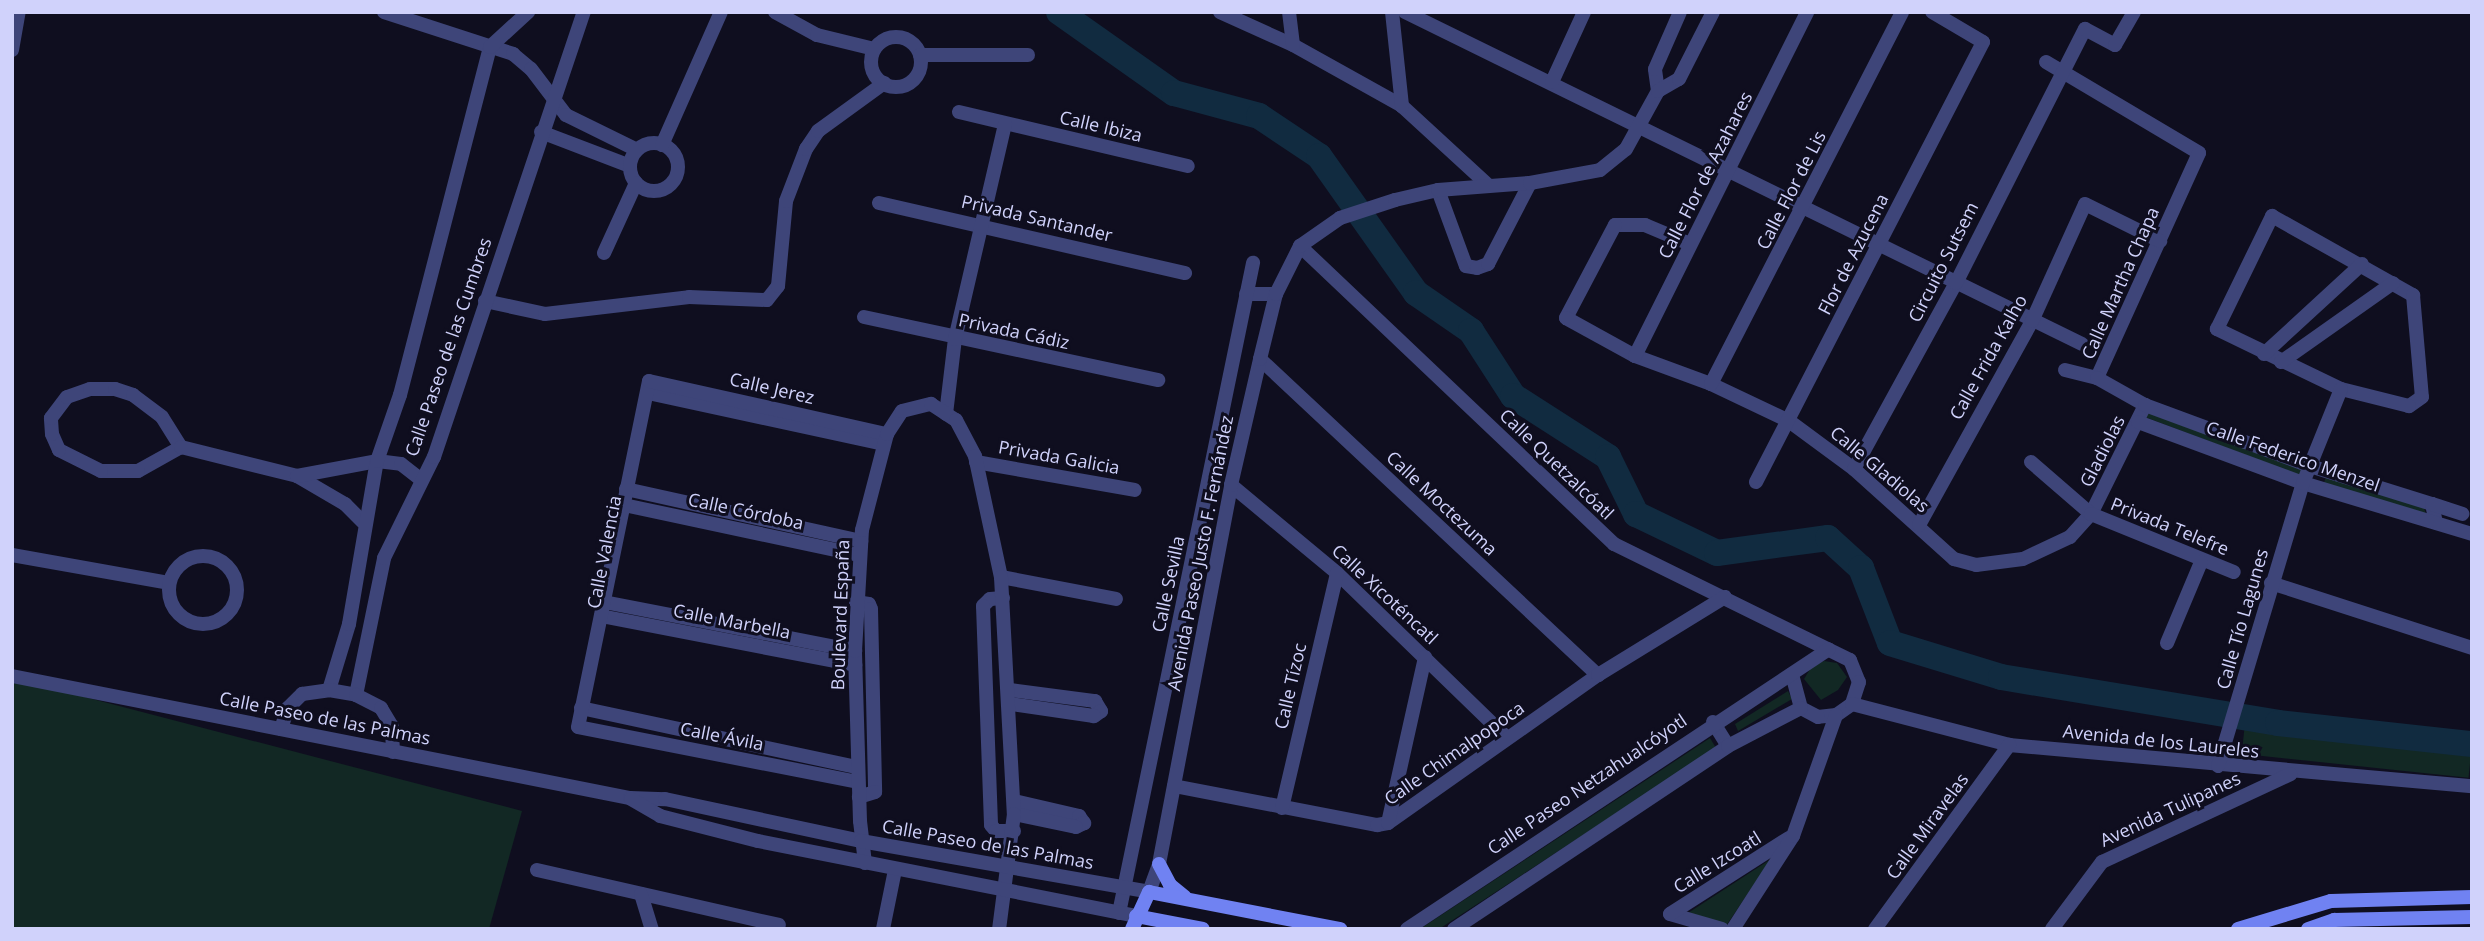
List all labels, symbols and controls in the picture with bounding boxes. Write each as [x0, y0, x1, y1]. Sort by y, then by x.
street label: Calle Flor de Azahares [1653, 88, 1757, 262]
street label: Calle Ibiza [1058, 106, 1144, 146]
street label: Calle Flor de Lis [1752, 127, 1830, 253]
street label: Privada Santander [959, 190, 1115, 246]
street label: Flor de Azucena [1813, 190, 1893, 318]
street label: Circuito Sutsem [1903, 198, 1983, 326]
street label: Calle Martha Chapa [2077, 204, 2163, 362]
street label: Calle Paseo de las Cumbres [400, 235, 496, 459]
street label: Calle Frida Kalho [1945, 291, 2031, 423]
street label: Privada Cádiz [957, 309, 1071, 353]
street label: Calle Jerez [728, 368, 816, 408]
street label: Calle Quetzalcóatl [1495, 404, 1619, 524]
street label: Gladiolas [2075, 412, 2129, 490]
street label: Avenida Paseo Justo F. Fernández [1163, 413, 1237, 693]
street label: Calle Federico Menzel [2203, 416, 2383, 496]
street label: Calle Gladiolas [1826, 421, 1934, 517]
street label: Privada Galicia [997, 436, 1121, 478]
street label: Calle Moctezuma [1382, 446, 1502, 560]
street label: Calle Córdoba [686, 488, 806, 534]
street label: Privada Telefre [2108, 492, 2232, 560]
street label: Calle Valencia [582, 494, 626, 610]
street label: Calle Sevilla [1147, 534, 1189, 634]
street label: Boulevard España [827, 539, 853, 691]
street label: Calle Xicoténcatl [1328, 539, 1442, 649]
street label: Calle Tío Lagunes [2212, 546, 2272, 692]
street label: Calle Marbella [672, 599, 792, 643]
street label: Calle Tízoc [1270, 641, 1310, 731]
street label: Calle Paseo de las Palmas [218, 687, 432, 749]
street label: Calle Chimalpopoca [1380, 697, 1528, 809]
street label: Calle Paseo Netzahualcóyotl [1483, 709, 1691, 859]
street label: Calle Ávila [678, 717, 766, 755]
street label: Avenida de los Laureles [2062, 720, 2260, 762]
street label: Avenida Tulipanes [2096, 767, 2244, 851]
street label: Calle Miravelas [1881, 769, 1973, 883]
street label: Calle Paseo de las Palmas [881, 815, 1095, 873]
street label: Calle Izcoatl [1669, 827, 1765, 897]

